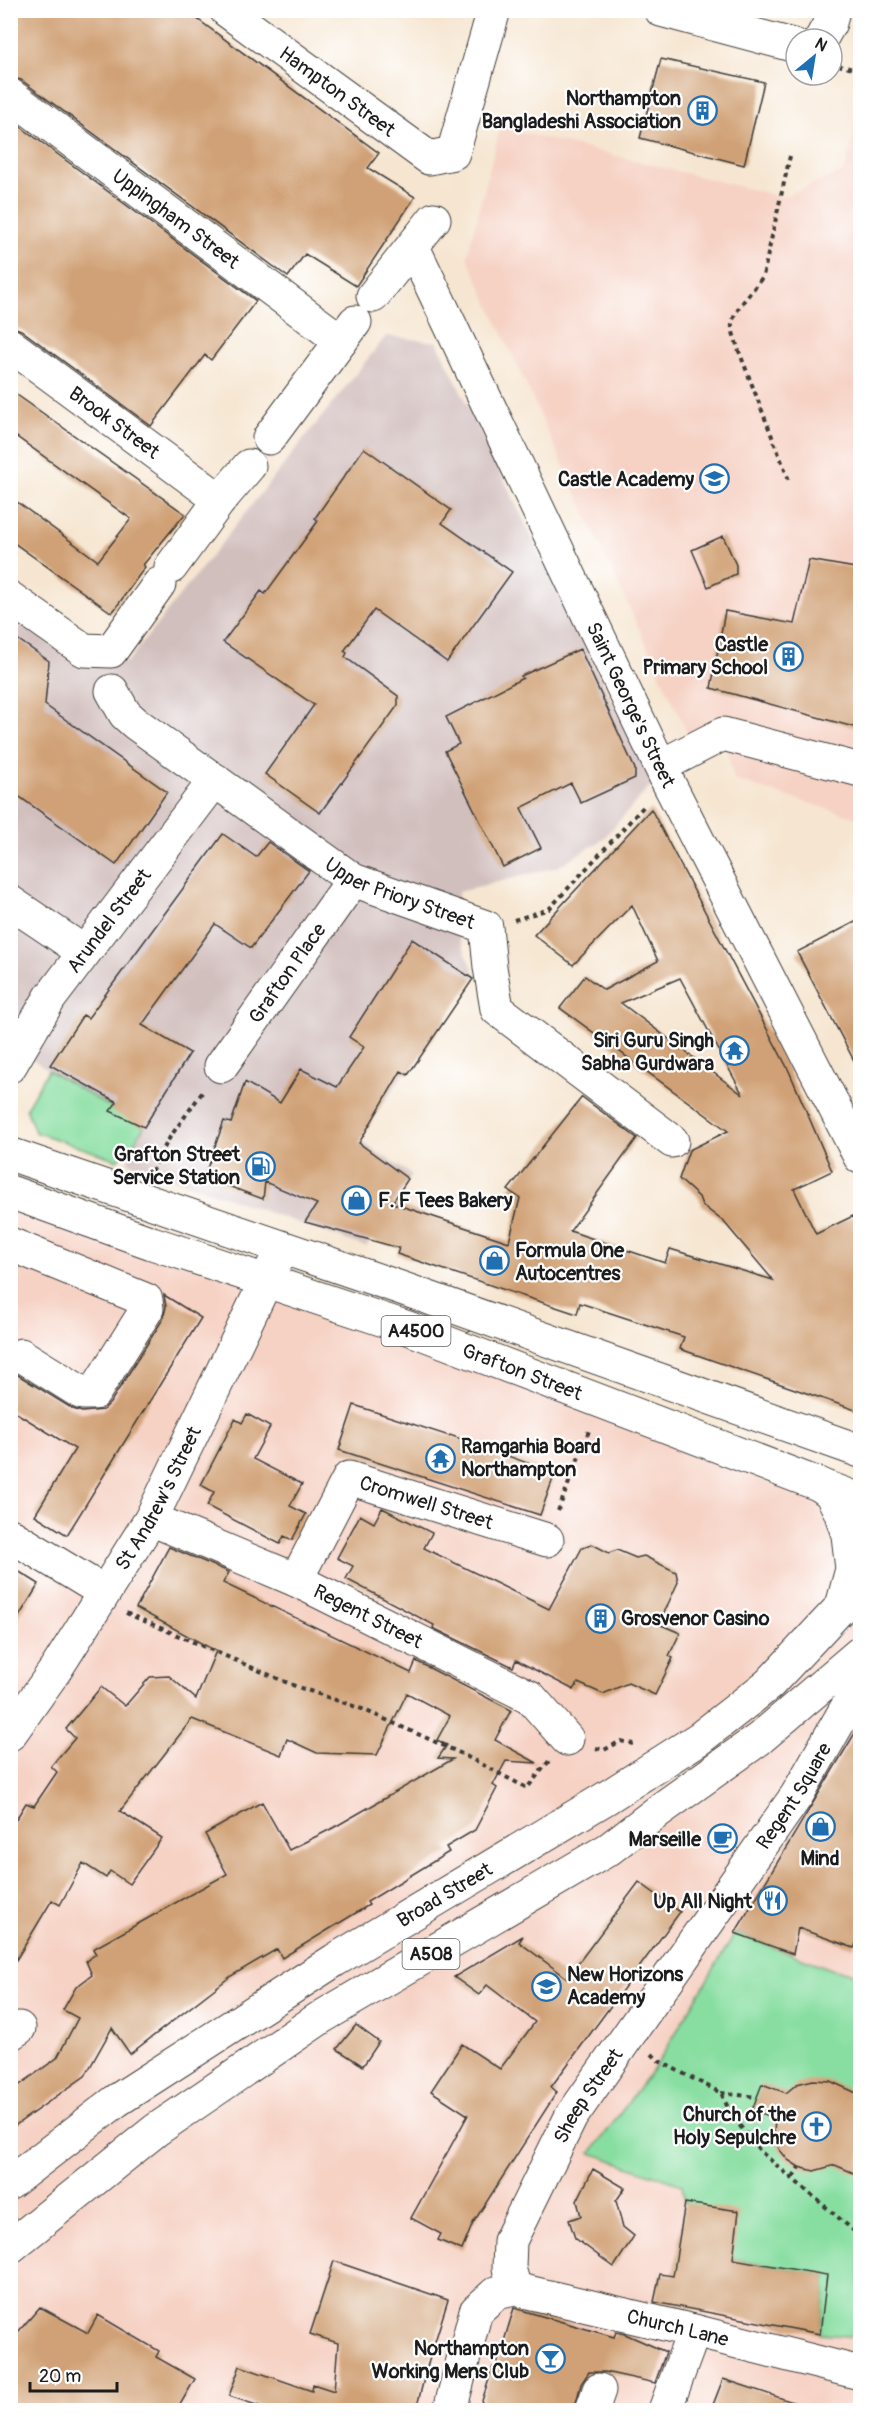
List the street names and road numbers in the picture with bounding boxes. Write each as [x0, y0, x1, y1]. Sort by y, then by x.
street label: Hampton Street [274, 41, 401, 143]
street label: Uppingham Street [107, 163, 245, 275]
street label: Brook Street [64, 381, 165, 465]
street label: Saint George's Street [581, 618, 681, 793]
street label: Upper Priory Street [320, 852, 479, 935]
street label: Arundel Street [61, 863, 157, 978]
street label: Grafton Place [243, 918, 332, 1028]
road number: A4500 [382, 1316, 450, 1346]
street label: Grafton Street [459, 1338, 587, 1406]
street label: St Andrew's Street [110, 1421, 207, 1575]
street label: Cromwell Street [356, 1470, 497, 1536]
street label: Regent Street [309, 1579, 428, 1655]
street label: Regent Square [751, 1738, 837, 1854]
street label: Broad Street [393, 1856, 498, 1933]
road number: A508 [402, 1939, 460, 1969]
street label: Sheep Street [548, 2043, 629, 2147]
street label: Church Lane [624, 2304, 731, 2352]

